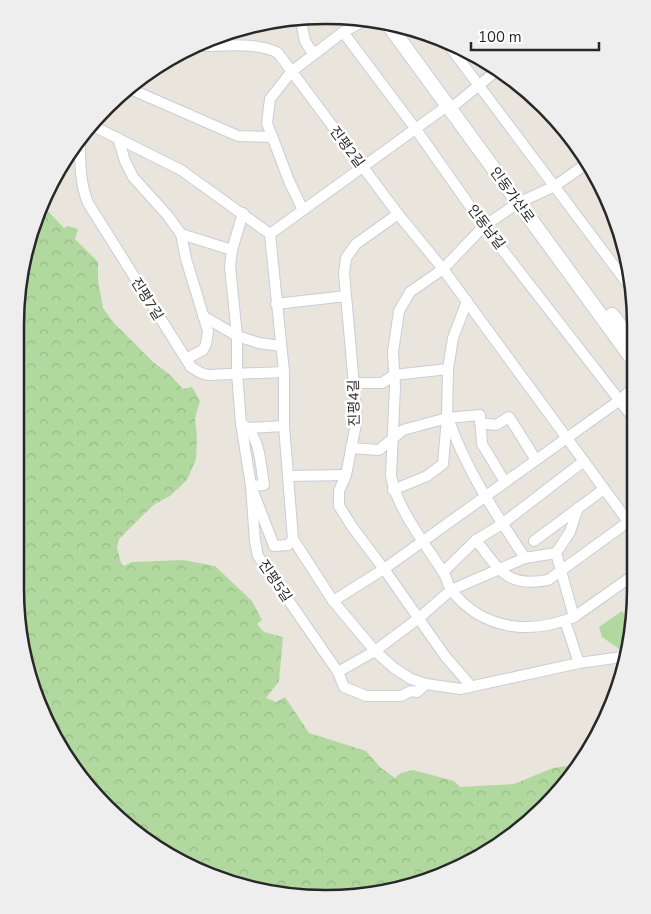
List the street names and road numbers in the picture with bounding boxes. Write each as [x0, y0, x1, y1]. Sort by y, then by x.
street label: 진평2길 [325, 122, 369, 172]
street label: 인동가산로 [485, 163, 539, 227]
street label: 인동남길 [463, 201, 509, 253]
street label: 진평7길 [126, 274, 168, 324]
street label: 진평4길 [344, 379, 364, 427]
street label: 진평5길 [254, 556, 296, 606]

